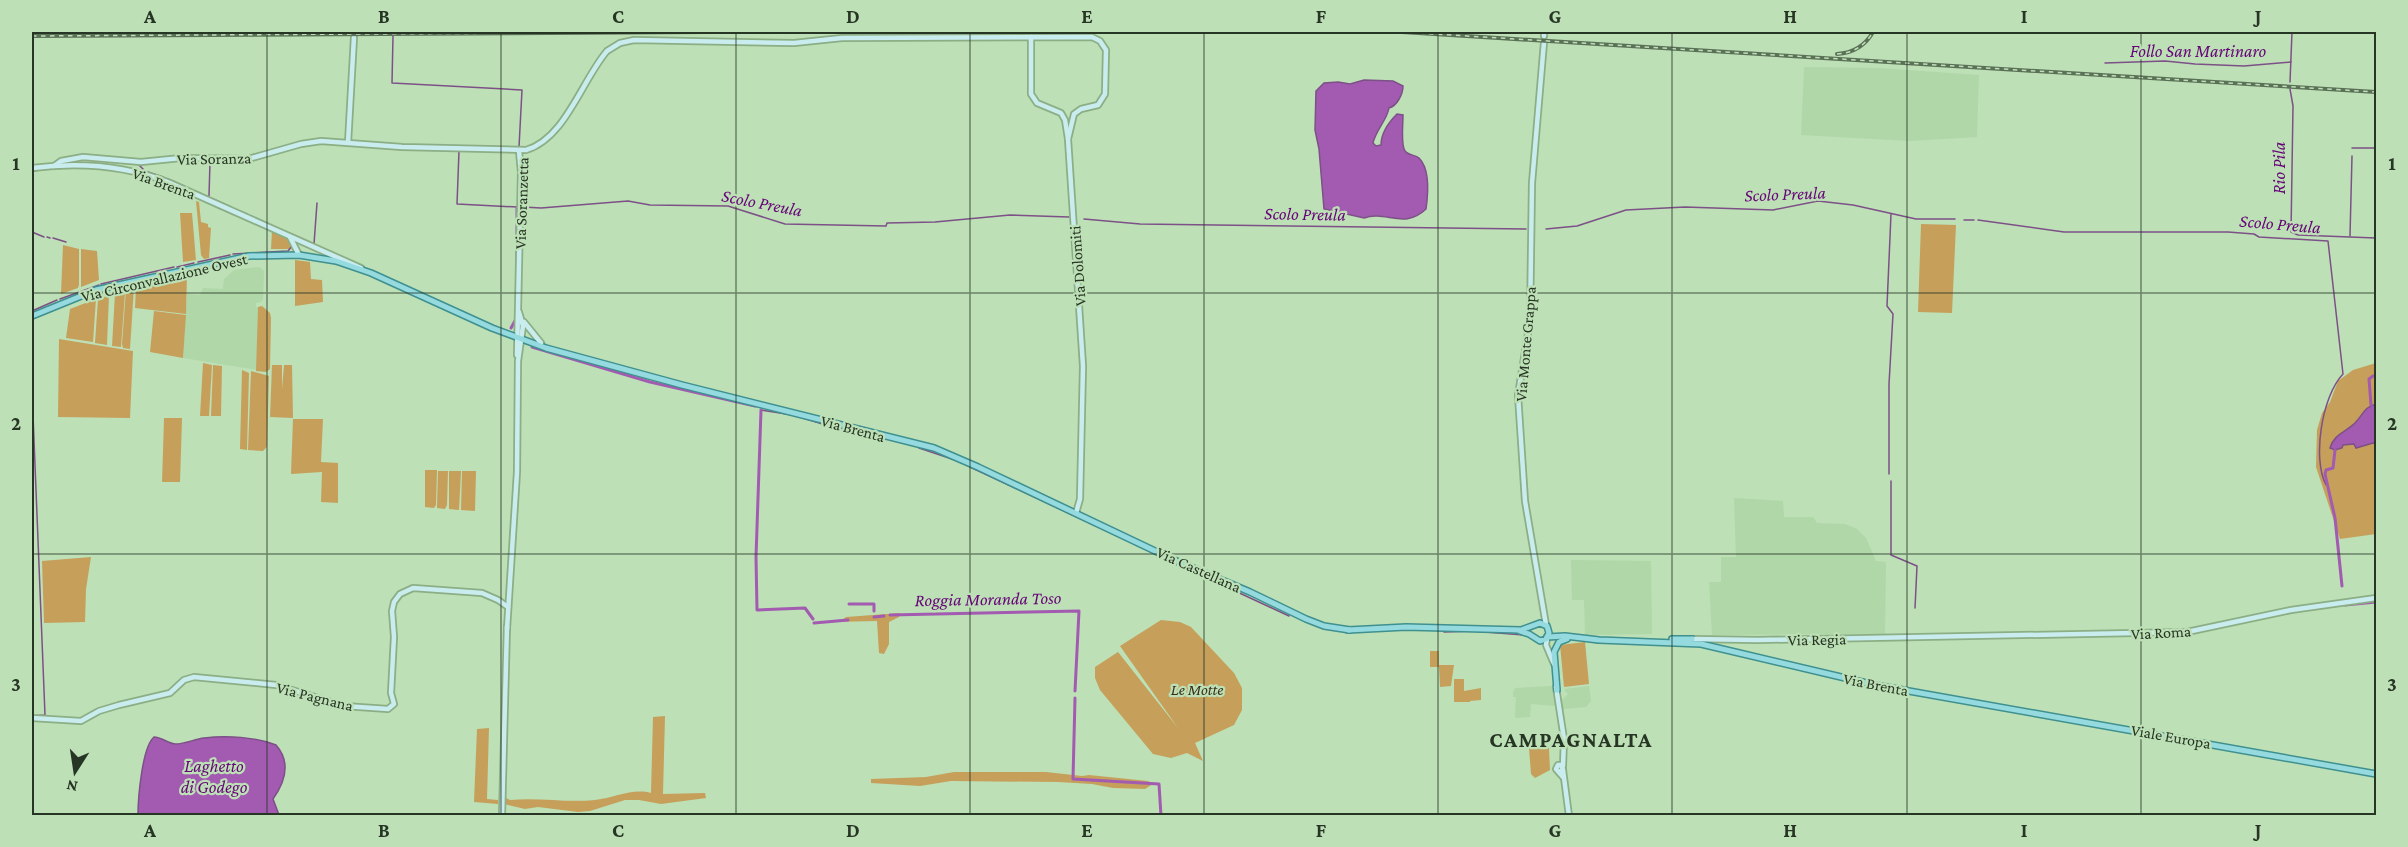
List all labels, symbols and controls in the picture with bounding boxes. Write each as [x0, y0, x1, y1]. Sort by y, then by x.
text: A [143, 5, 157, 27]
text: B [378, 5, 390, 27]
text: C [612, 5, 624, 27]
text: D [846, 5, 860, 27]
text: E [1081, 5, 1093, 27]
text: F [1316, 5, 1327, 27]
text: G [1549, 5, 1562, 27]
text: H [1783, 5, 1797, 27]
text: I [2021, 5, 2028, 27]
text: J [2253, 5, 2262, 27]
water label: Follo San Martinaro [2130, 41, 2267, 61]
water label: Rio Pila [2269, 141, 2289, 194]
street label: Via Soranza [177, 149, 252, 168]
text: 1 [12, 152, 20, 174]
text: 1 [2388, 152, 2396, 174]
street label: Via Soranzetta [511, 156, 532, 249]
street label: Via Brenta [130, 164, 198, 203]
water label: Scolo Preula [1744, 183, 1827, 205]
water label: Scolo Preula [720, 185, 804, 221]
water label: Scolo Preula [1264, 203, 1346, 225]
water label: Scolo Preula [2238, 210, 2322, 238]
street label: Via Dolomiti [1066, 225, 1089, 307]
street label: Via Circonvallazione Ovest [79, 250, 250, 305]
street label: Via Monte Grappa [1512, 285, 1540, 402]
text: 2 [11, 412, 21, 434]
street label: Via Brenta [819, 412, 887, 445]
text: 2 [2387, 412, 2397, 434]
street label: Via Castellana [1154, 543, 1244, 596]
water label: Roggia Moranda Toso [915, 588, 1062, 610]
street label: Via Roma [2130, 622, 2192, 643]
street label: Via Regia [1788, 630, 1847, 650]
street label: Via Brenta [1842, 670, 1910, 699]
text: 3 [11, 673, 21, 695]
text: 3 [2387, 673, 2397, 695]
street label: Via Pagnana [275, 679, 356, 715]
park label: Le Motte [1171, 681, 1223, 698]
street label: Viale Europa [2129, 721, 2213, 753]
district label: CAMPAGNALTA [1489, 727, 1653, 752]
north arrow [45, 742, 105, 802]
water label: Laghetto di Godego [181, 756, 248, 797]
text: N [65, 777, 79, 796]
text: A [143, 819, 157, 841]
text: B [378, 819, 390, 841]
text: C [612, 819, 624, 841]
text: D [846, 819, 860, 841]
text: E [1081, 819, 1093, 841]
text: F [1316, 819, 1327, 841]
text: G [1549, 819, 1562, 841]
text: H [1783, 819, 1797, 841]
text: I [2021, 819, 2028, 841]
text: J [2253, 819, 2262, 841]

